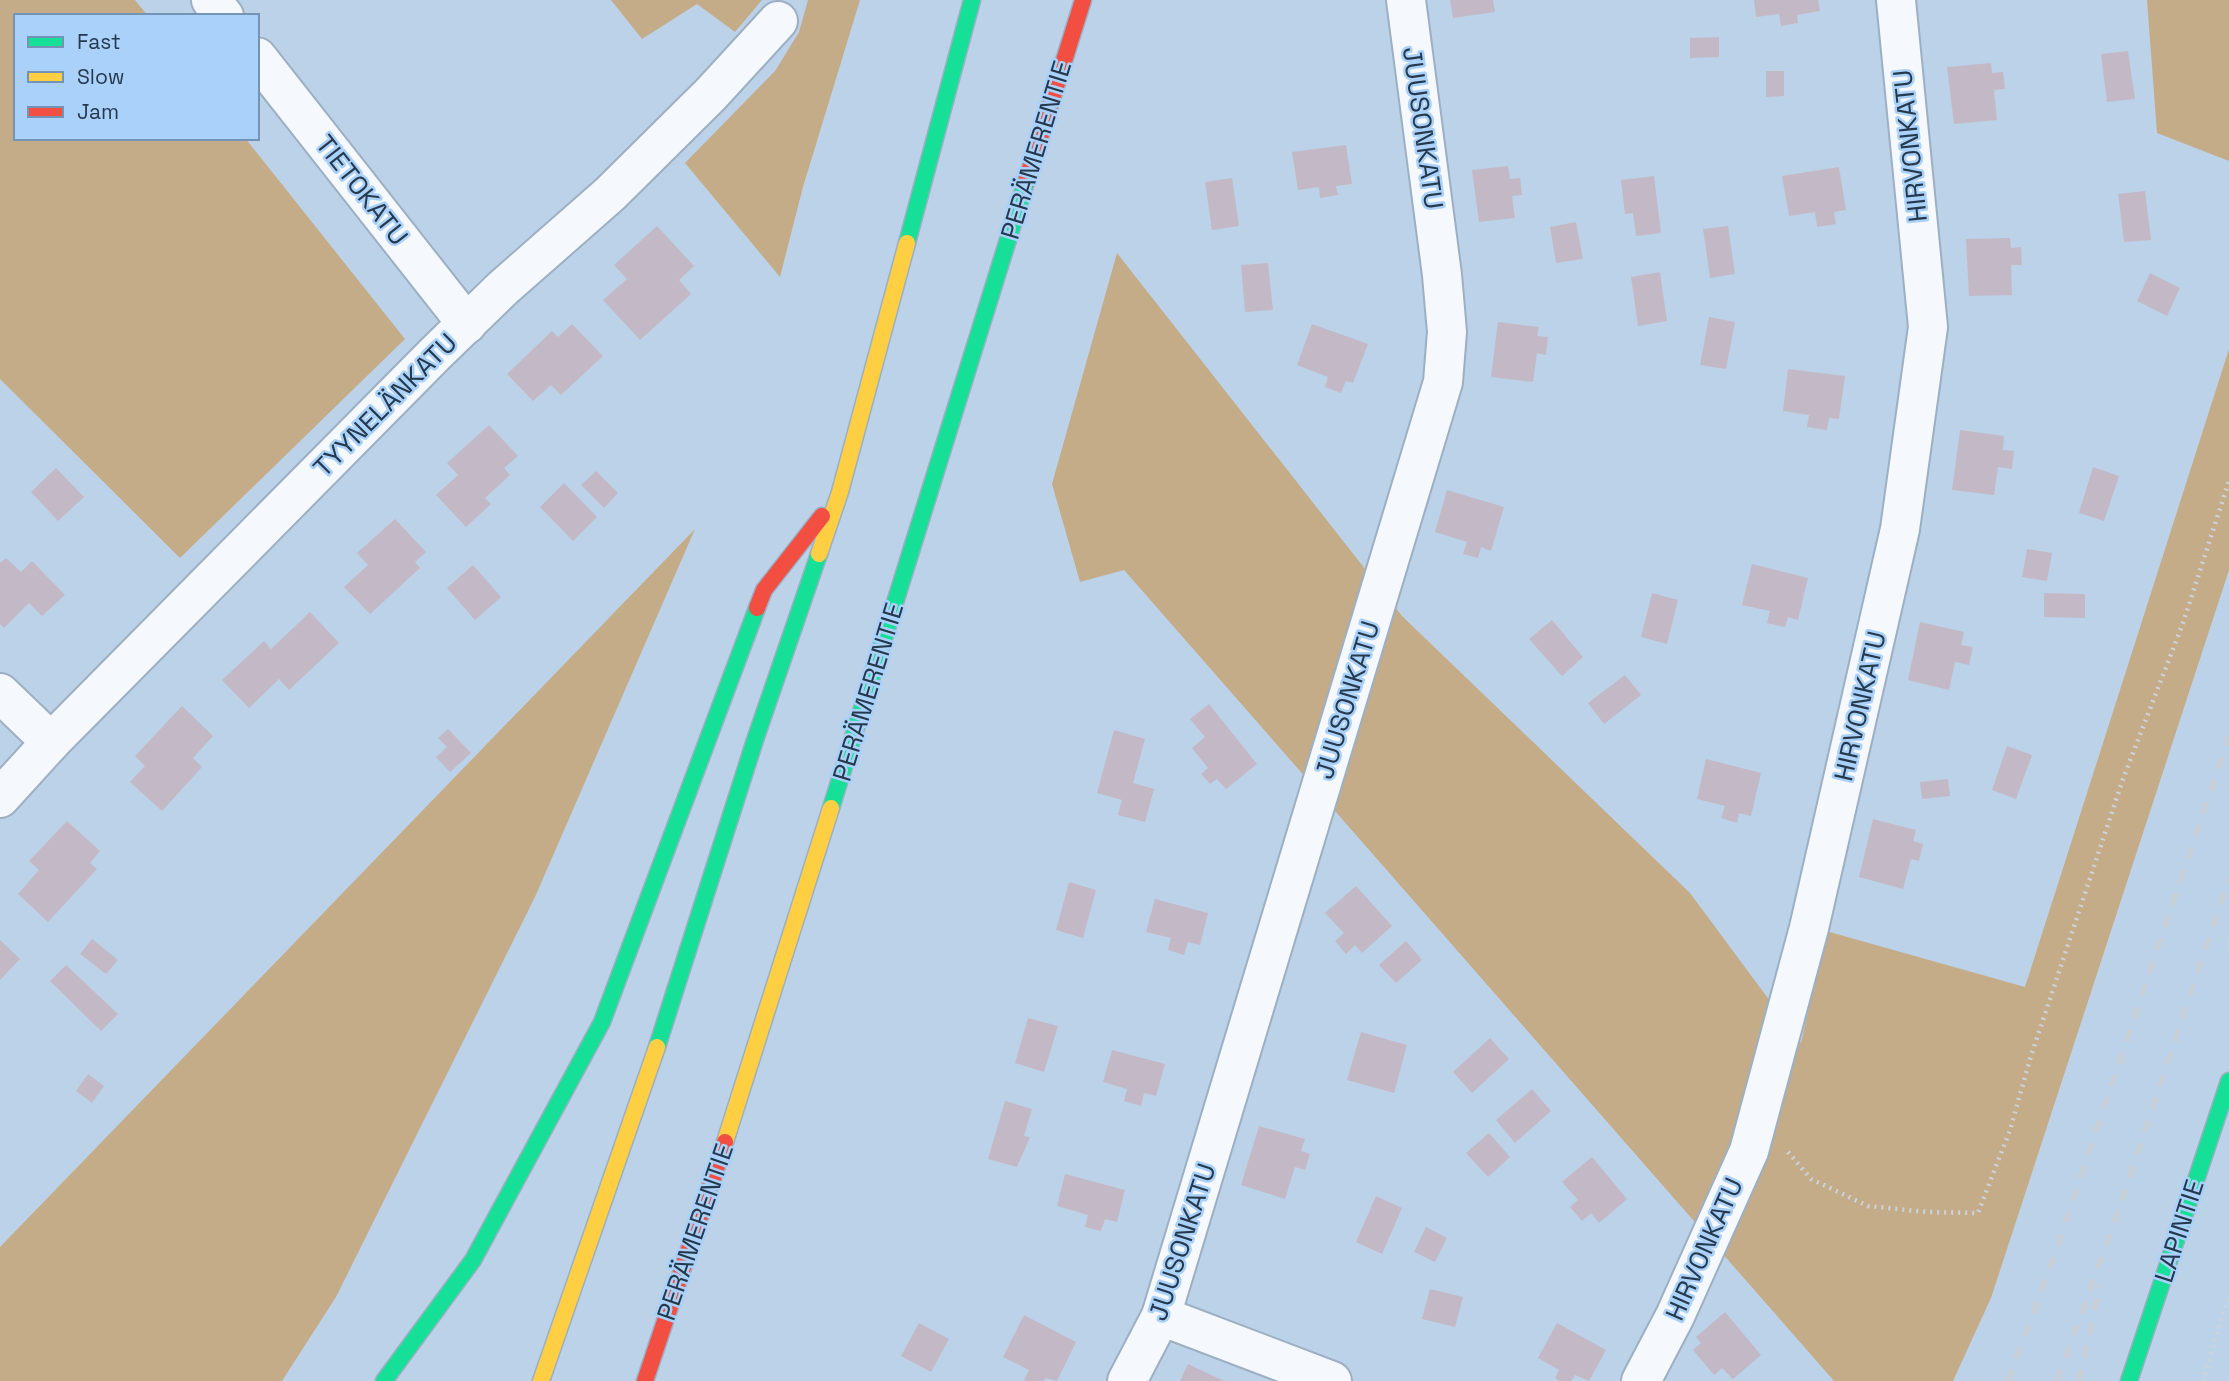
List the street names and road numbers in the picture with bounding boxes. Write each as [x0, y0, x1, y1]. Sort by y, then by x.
street label: JUUSONKATU [1395, 45, 1451, 211]
street label: PERÄMERENTIE [993, 57, 1079, 243]
street label: HIRVONKATU [1885, 68, 1935, 224]
street label: TIETOKATU [308, 128, 416, 252]
street label: TYYNELÄNKATU [306, 326, 464, 484]
street label: PERÄMERENTIE [825, 599, 911, 785]
street label: JUUSONKATU [1307, 617, 1387, 783]
street label: HIRVONKATU [1826, 628, 1894, 784]
street label: PERÄMERENTIE [649, 1139, 741, 1325]
street label: JUUSONKATU [1141, 1159, 1223, 1325]
street label: HIRVONKATU [1657, 1172, 1751, 1326]
street label: LAPINTIE [2146, 1175, 2212, 1287]

